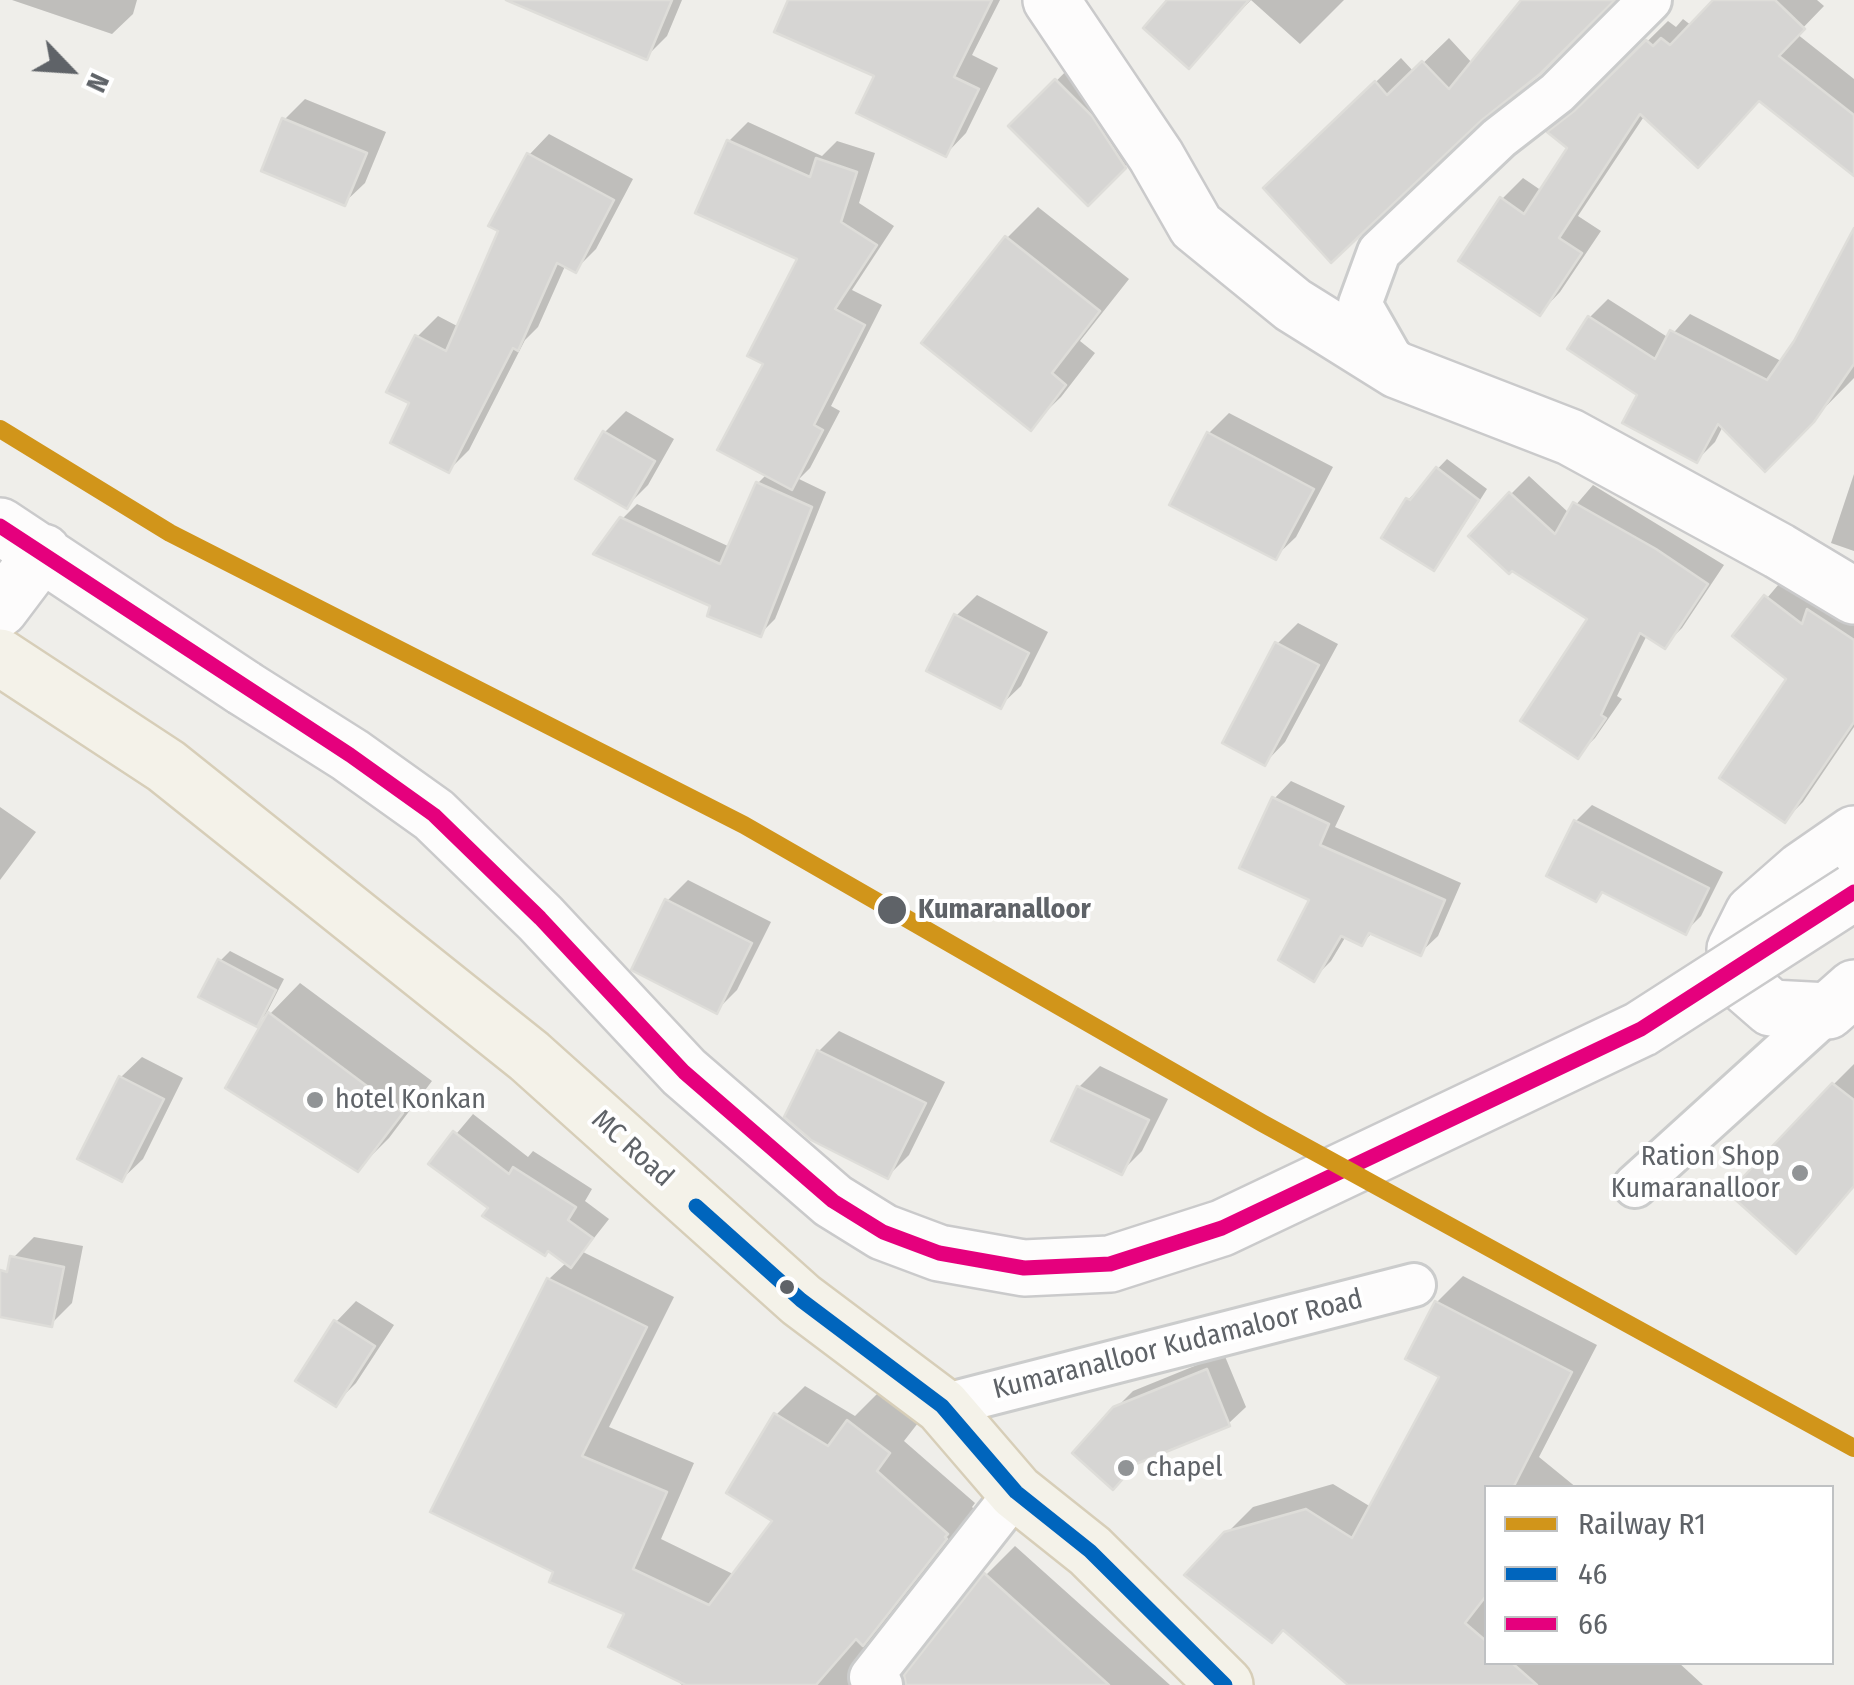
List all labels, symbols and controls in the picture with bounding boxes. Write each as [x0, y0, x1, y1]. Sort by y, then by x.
north arrow [20, 20, 120, 120]
text: N [79, 68, 116, 97]
marker: Kumaranalloor [875, 893, 909, 927]
place label: Kumaranalloor [918, 893, 1091, 927]
place label: hotel Konkan [335, 1083, 486, 1117]
marker: hotel Konkan [304, 1089, 326, 1111]
street label: MC Road [584, 1104, 680, 1194]
place label: Ration Shop Kumaranalloor [1611, 1140, 1780, 1206]
marker: Ration Shop Kumaranalloor [1789, 1162, 1811, 1184]
unlabelled marker [777, 1277, 797, 1297]
street label: Kumaranalloor Kudamaloor Road [990, 1283, 1366, 1407]
place label: chapel [1146, 1451, 1223, 1485]
marker: chapel [1115, 1457, 1137, 1479]
legend [1484, 1485, 1834, 1665]
text: Railway R1 [1578, 1506, 1706, 1542]
text: 46 [1578, 1556, 1607, 1592]
text: 66 [1578, 1606, 1608, 1642]

